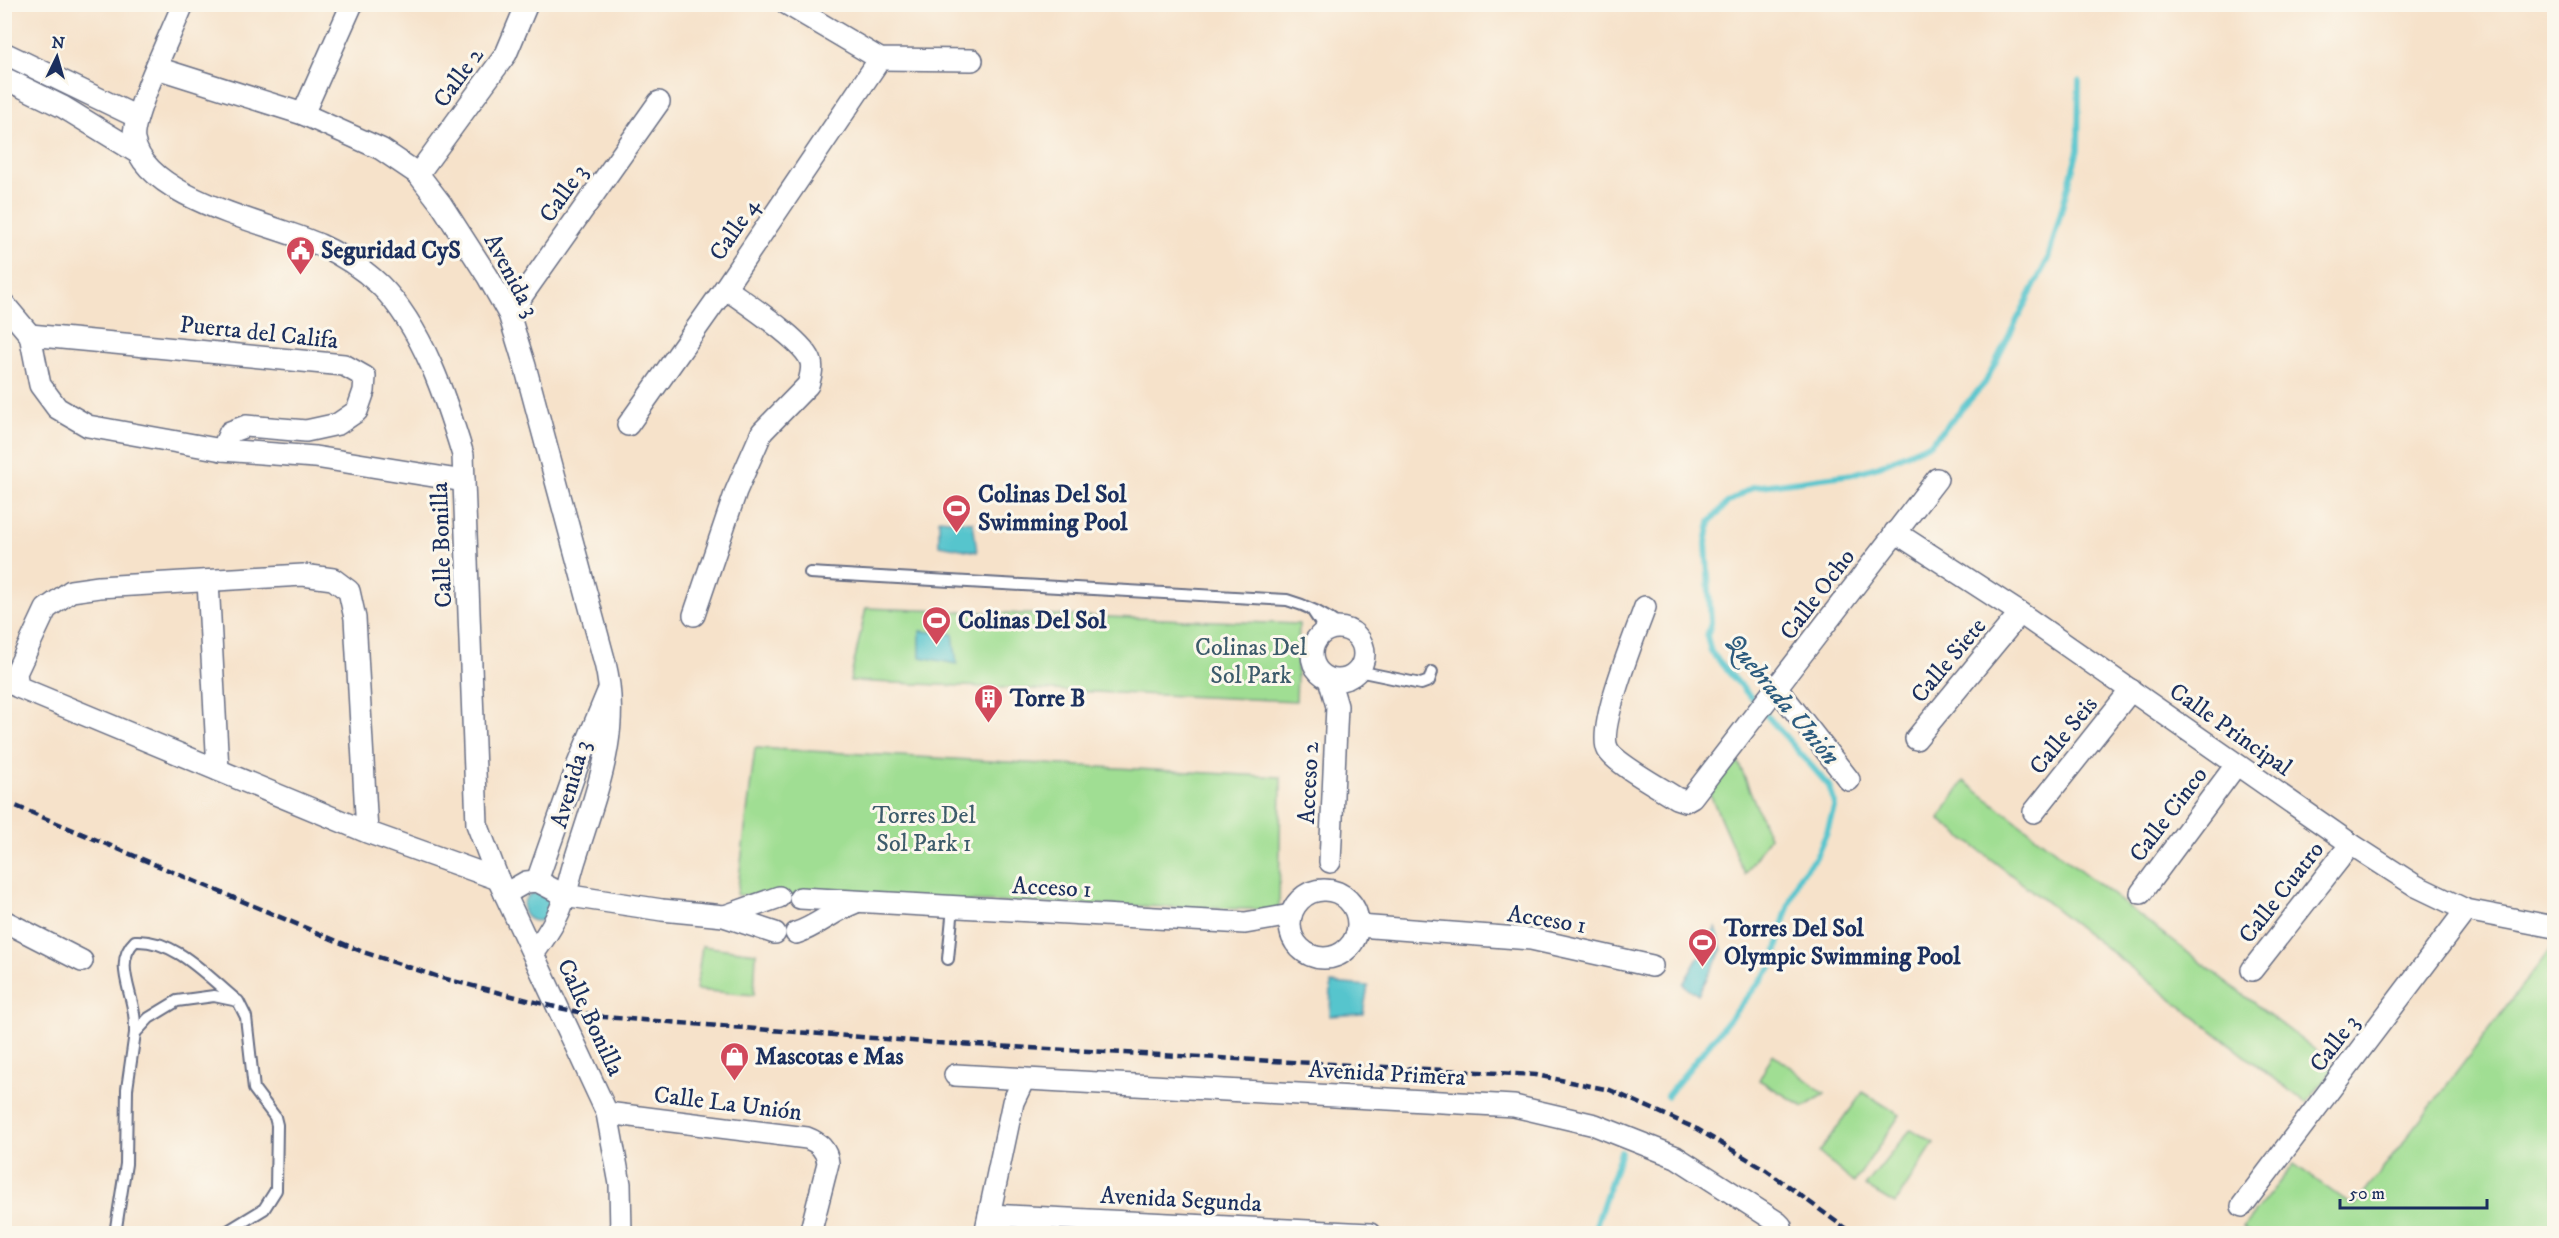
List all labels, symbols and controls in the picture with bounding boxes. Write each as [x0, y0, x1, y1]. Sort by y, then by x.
north arrow [27, 27, 87, 87]
text: N [51, 33, 66, 54]
street label: Calle 2 [427, 41, 491, 114]
street label: Calle 3 [533, 159, 595, 229]
street label: Calle 4 [703, 191, 767, 267]
street label: Avenida 3 [477, 229, 546, 322]
public building icon: Seguridad CyS [284, 234, 316, 276]
place label: Seguridad CyS [321, 236, 461, 266]
street label: Puerta del Califa [178, 310, 340, 356]
place label: Colinas Del Sol Swimming Pool [978, 480, 1128, 538]
street label: Calle Bonilla [425, 481, 459, 608]
sports icon: Colinas Del Sol Swimming Pool [941, 492, 973, 534]
street label: Calle Ocho [1774, 543, 1862, 646]
sports icon: Colinas Del Sol [921, 604, 953, 646]
place label: Colinas Del Sol [958, 606, 1107, 636]
street label: Calle Siete [1905, 612, 1993, 709]
water label: Quebrada Unión [1717, 627, 1847, 773]
park label: Colinas Del Sol Park [1195, 633, 1308, 691]
street label: Calle Principal [2163, 677, 2298, 784]
building icon: Torre B [973, 682, 1005, 724]
place label: Torre B [1009, 684, 1085, 714]
street label: Calle Seis [2023, 690, 2104, 781]
street label: Avenida 3 [544, 737, 598, 832]
street label: Acceso 2 [1292, 741, 1326, 825]
street label: Calle Cinco [2123, 761, 2215, 868]
park label: Torres Del Sol Park 1 [872, 801, 976, 859]
street label: Calle Cuatro [2233, 835, 2331, 950]
street label: Acceso 1 [1011, 871, 1092, 905]
street label: Acceso 1 [1505, 899, 1588, 941]
place label: Torres Del Sol Olympic Swimming Pool [1723, 914, 1961, 972]
sports icon: Torres Del Sol Olympic Swimming Pool [1687, 926, 1719, 968]
street label: Calle Bonilla [550, 954, 631, 1081]
street label: Calle 3 [2303, 1009, 2366, 1078]
shop icon: Mascotas e Mas [718, 1040, 750, 1082]
place label: Mascotas e Mas [755, 1042, 903, 1072]
street label: Avenida Primera [1308, 1055, 1467, 1093]
street label: Calle La Unión [652, 1080, 804, 1128]
scale bar [2340, 1172, 2487, 1210]
street label: Avenida Segunda [1099, 1181, 1263, 1219]
text: 50 m [2349, 1183, 2385, 1205]

